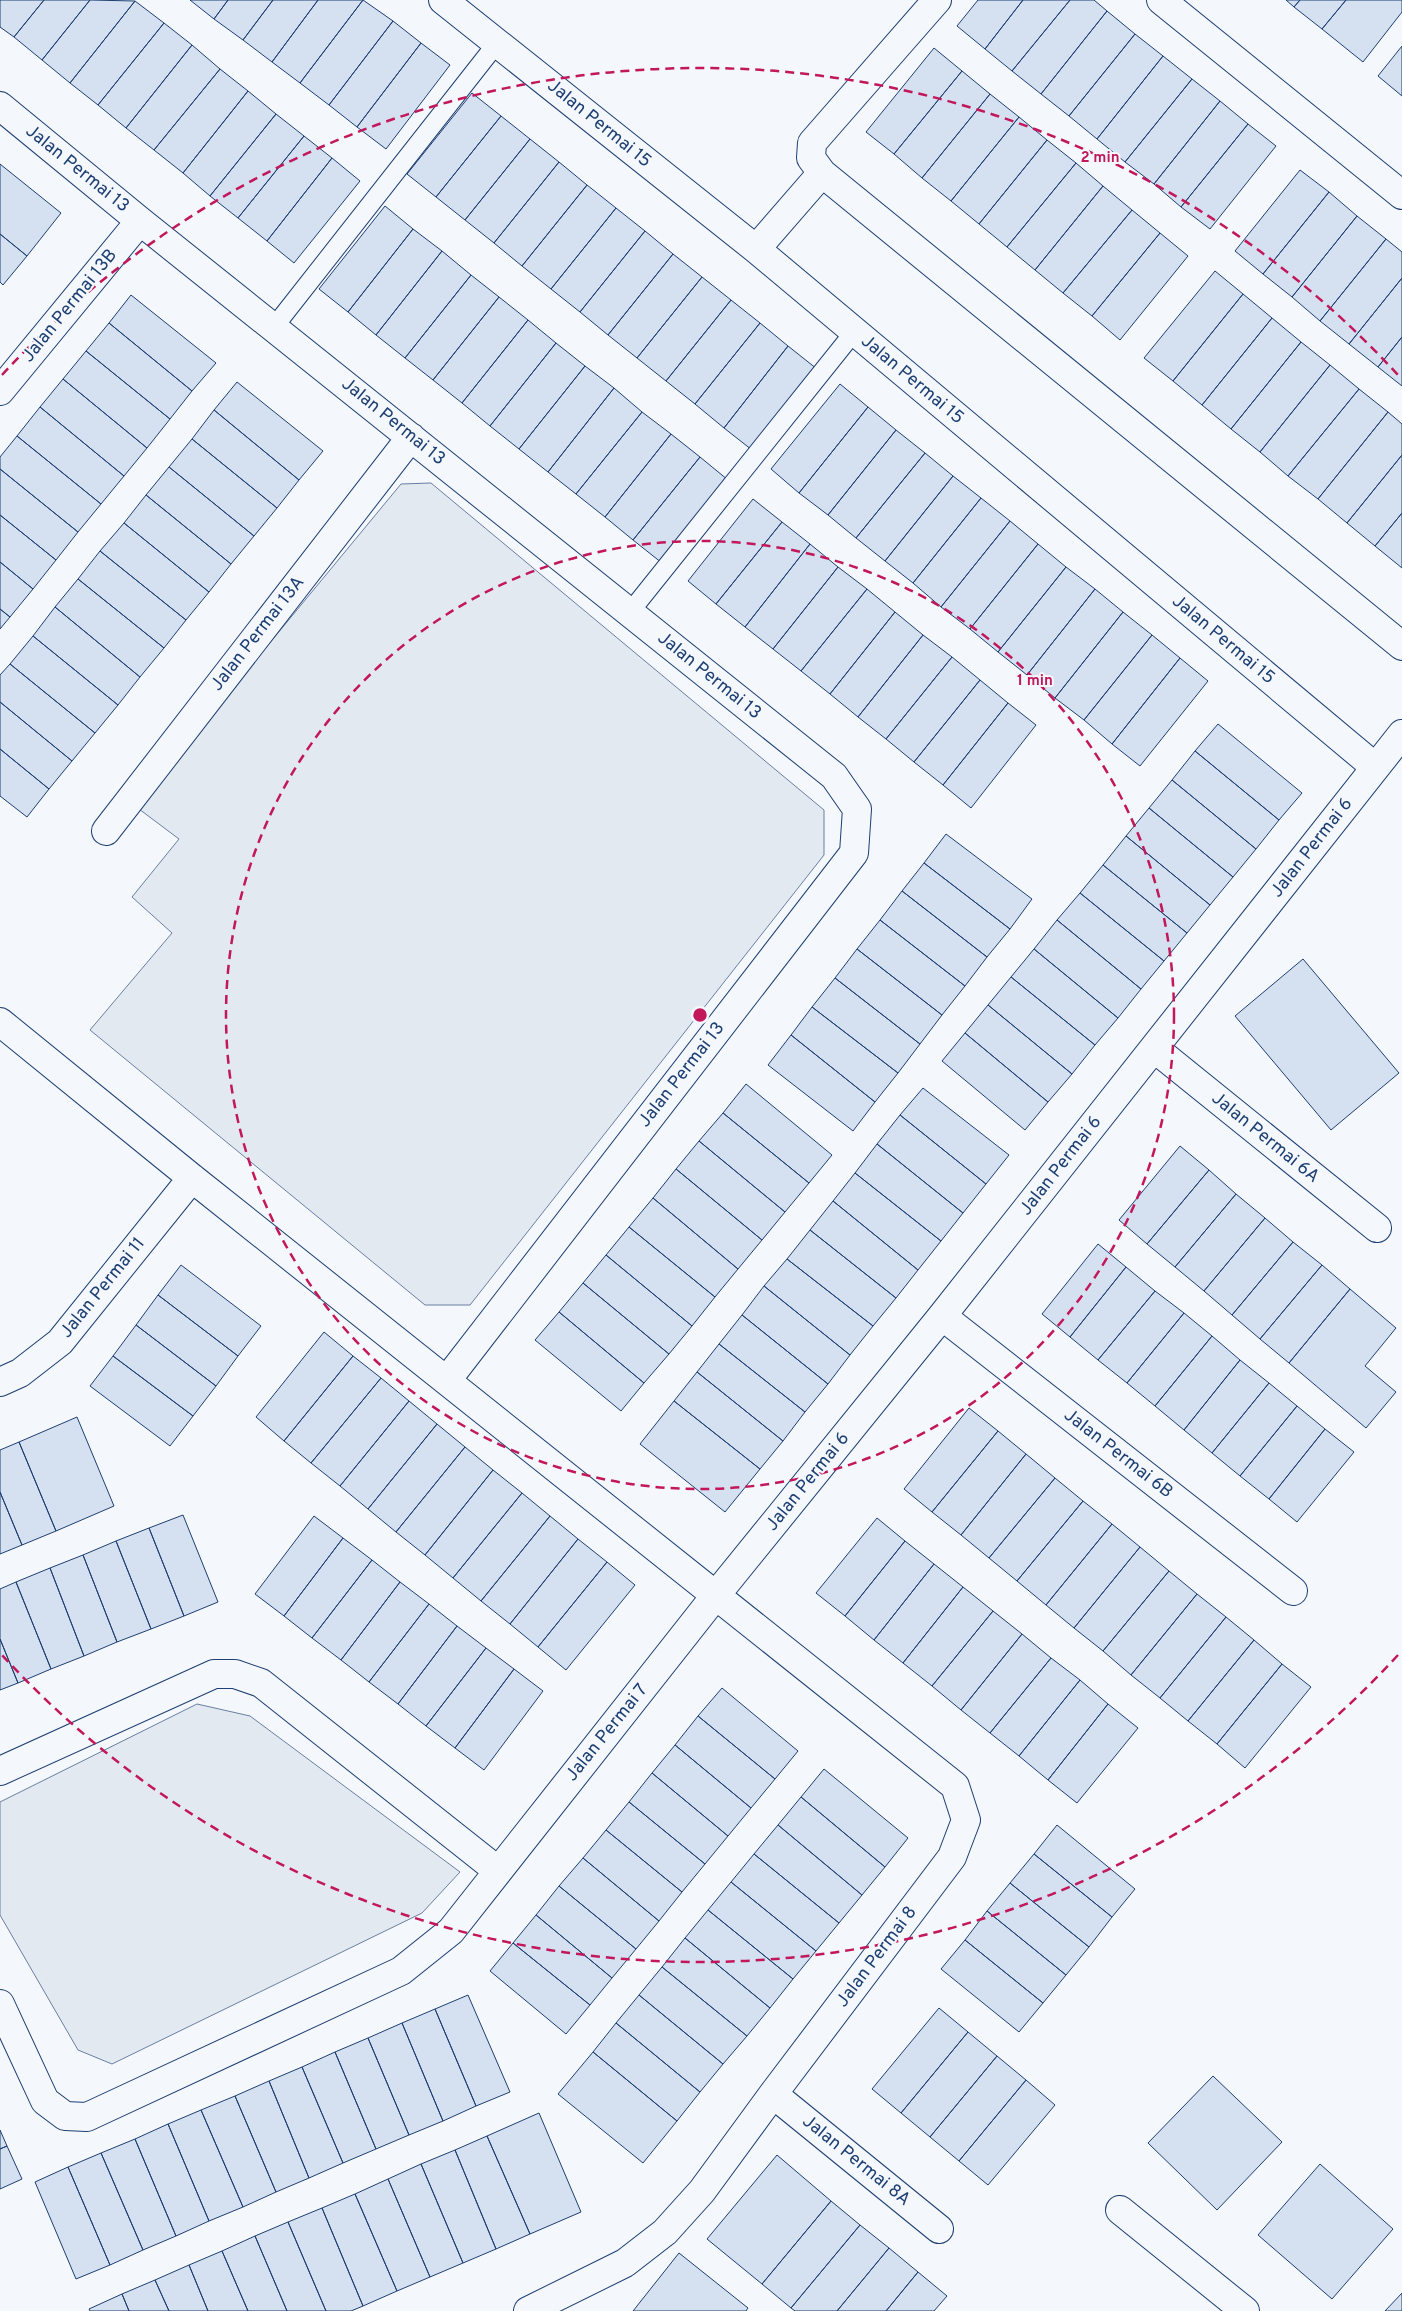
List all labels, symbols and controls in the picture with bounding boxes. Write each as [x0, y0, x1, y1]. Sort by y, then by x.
street label: Jalan Permai 15 [542, 75, 656, 173]
street label: Jalan Permai 13 [20, 120, 134, 218]
text: 2 min [1080, 149, 1120, 168]
street label: Jalan Permai 13B [17, 245, 123, 367]
street label: Jalan Permai 15 [856, 330, 968, 430]
street label: Jalan Permai 13 [336, 373, 450, 471]
street label: Jalan Permai 13A [206, 572, 310, 696]
street label: Jalan Permai 15 [1167, 590, 1279, 690]
street label: Jalan Permai 13 [652, 627, 766, 725]
text: 1 min [1017, 672, 1053, 691]
street label: Jalan Permai 6 [1266, 793, 1358, 903]
centre of rings [691, 1006, 709, 1024]
street label: Jalan Permai 13 [634, 1018, 730, 1132]
street label: Jalan Permai 6A [1206, 1087, 1324, 1189]
street label: Jalan Permai 6 [1015, 1111, 1107, 1221]
street label: Jalan Permai 11 [55, 1233, 151, 1343]
street label: Jalan Permai 6B [1059, 1404, 1177, 1504]
street label: Jalan Permai 6 [761, 1428, 855, 1536]
street label: Jalan Permai 7 [561, 1680, 653, 1786]
street label: Jalan Permai 8 [831, 1902, 923, 2012]
street label: Jalan Permai 8A [797, 2110, 915, 2212]

